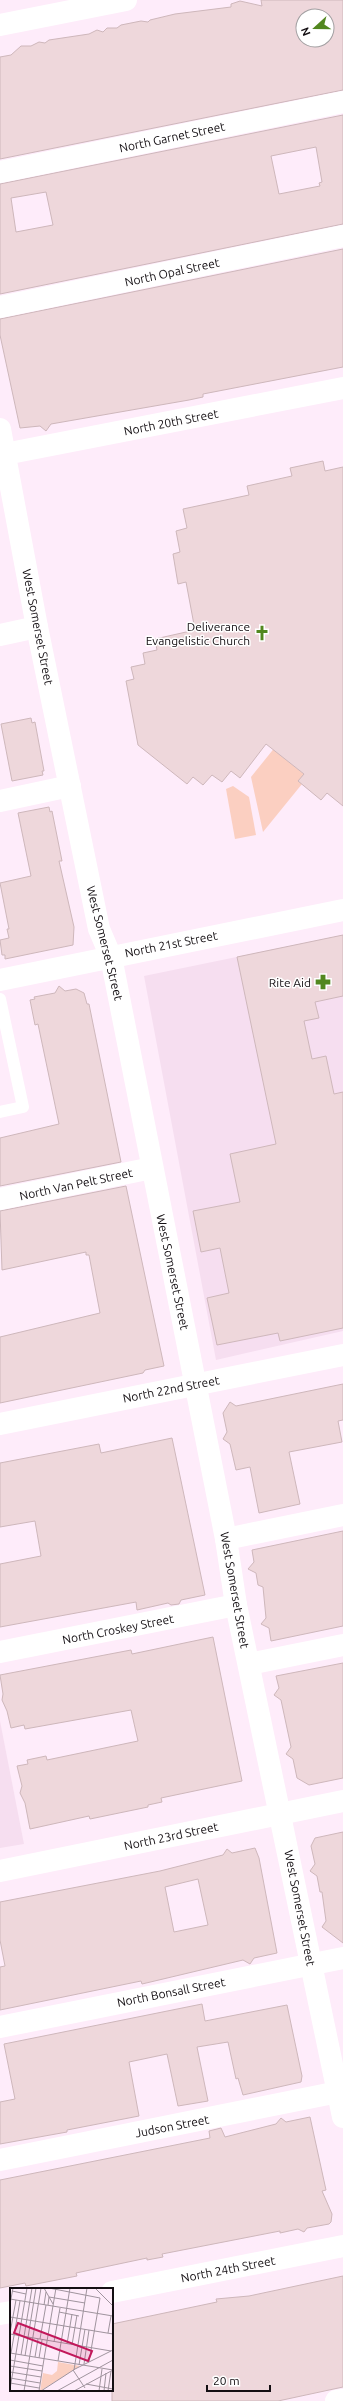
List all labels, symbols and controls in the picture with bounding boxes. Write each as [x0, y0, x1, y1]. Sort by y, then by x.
north arrow [295, 8, 335, 48]
text: N [299, 26, 313, 38]
street label: North Garnet Street [118, 119, 226, 155]
street label: North Opal Street [124, 256, 221, 288]
street label: North 20th Street [123, 406, 220, 438]
street label: West Somerset Street [20, 568, 56, 686]
place label: Deliverance Evangelistic Church [146, 620, 250, 647]
church icon: Deliverance Evangelistic Church [253, 624, 271, 642]
street label: West Somerset Street [84, 884, 126, 1002]
street label: North 21st Street [124, 929, 219, 959]
pharmacy icon: Rite Aid [314, 973, 332, 991]
place label: Rite Aid [269, 976, 311, 989]
street label: North Van Pelt Street [18, 1166, 134, 1202]
street label: West Somerset Street [154, 1213, 192, 1331]
street label: North 22nd Street [122, 1373, 221, 1405]
street label: West Somerset Street [218, 1531, 252, 1649]
street label: North Croskey Street [61, 1612, 175, 1646]
street label: North 23rd Street [123, 1820, 219, 1852]
street label: West Somerset Street [282, 1849, 318, 1967]
street label: North Bonsall Street [116, 1975, 226, 2009]
street label: Judson Street [134, 2112, 210, 2140]
street label: North 24th Street [180, 2253, 277, 2285]
inset map [10, 2288, 113, 2391]
scale bar [207, 2367, 270, 2393]
text: 20 m [213, 2374, 240, 2387]

